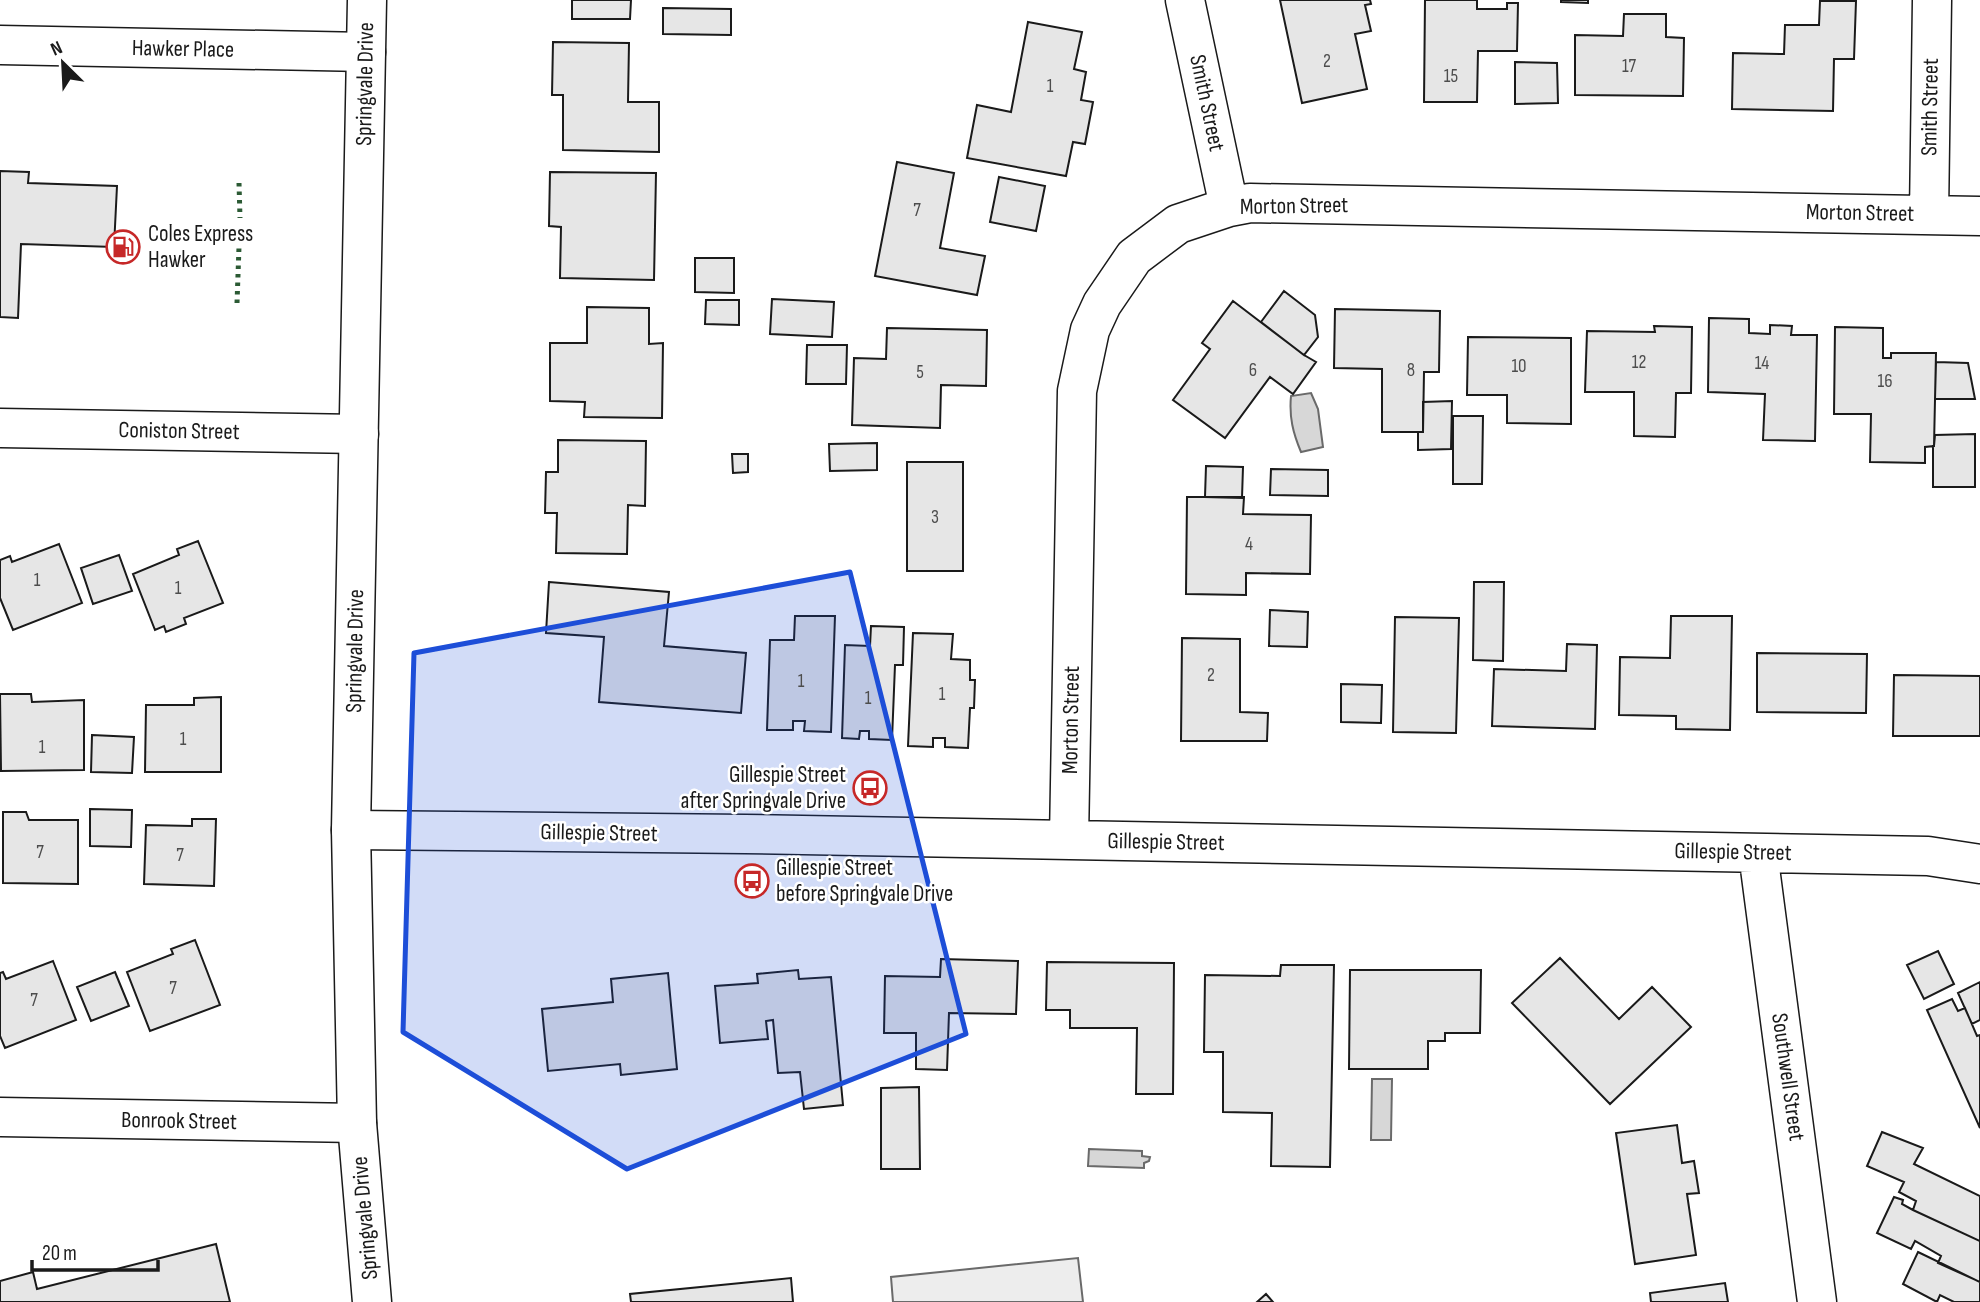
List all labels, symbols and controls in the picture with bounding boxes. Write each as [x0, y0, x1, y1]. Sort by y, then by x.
street label: Springvale Drive [350, 22, 380, 146]
north arrow [28, 28, 98, 98]
street label: Hawker Place [132, 34, 234, 64]
text: N [47, 36, 66, 61]
house number: 2 [1323, 50, 1331, 73]
street label: Smith Street [1183, 52, 1231, 154]
house number: 17 [1622, 55, 1637, 78]
street label: Smith Street [1915, 58, 1945, 156]
house number: 15 [1444, 65, 1458, 88]
house number: 1 [1047, 75, 1054, 98]
street label: Morton Street [1240, 191, 1348, 221]
street label: Morton Street [1806, 198, 1914, 228]
house number: 7 [913, 199, 921, 222]
place label: Coles Express Hawker [148, 220, 253, 274]
fuel station icon: Coles Express Hawker [104, 228, 142, 266]
house number: 12 [1632, 351, 1646, 374]
house number: 14 [1755, 352, 1769, 375]
house number: 10 [1511, 355, 1527, 378]
house number: 6 [1249, 359, 1257, 382]
house number: 8 [1407, 359, 1415, 382]
house number: 5 [916, 361, 924, 384]
house number: 16 [1878, 370, 1892, 393]
street label: Coniston Street [118, 416, 240, 446]
house number: 3 [931, 506, 939, 529]
house number: 4 [1245, 533, 1253, 556]
house number: 1 [34, 569, 41, 592]
house number: 1 [175, 577, 182, 600]
street label: Springvale Drive [340, 589, 370, 713]
house number: 2 [1207, 664, 1215, 687]
street label: Morton Street [1056, 666, 1086, 774]
house number: 1 [798, 670, 805, 693]
house number: 1 [939, 683, 946, 706]
house number: 1 [865, 687, 872, 710]
house number: 1 [180, 728, 187, 751]
house number: 1 [39, 736, 46, 759]
place label: Gillespie Street after Springvale Drive [681, 761, 846, 815]
bus stop icon: Gillespie Street after Springvale Drive [851, 769, 889, 807]
street label: Gillespie Street [540, 818, 658, 848]
street label: Gillespie Street [1107, 827, 1225, 857]
street label: Gillespie Street [1674, 837, 1792, 867]
house number: 7 [36, 841, 44, 864]
house number: 7 [176, 844, 184, 867]
place label: Gillespie Street before Springvale Drive [776, 854, 953, 908]
bus stop icon: Gillespie Street before Springvale Drive [733, 862, 771, 900]
house number: 7 [169, 977, 177, 1000]
house number: 7 [30, 989, 38, 1012]
street label: Southwell Street [1765, 1011, 1811, 1143]
street label: Bonrook Street [121, 1106, 237, 1136]
street label: Springvale Drive [346, 1155, 384, 1281]
scale bar [32, 1228, 158, 1272]
text: 20 m [42, 1241, 77, 1266]

